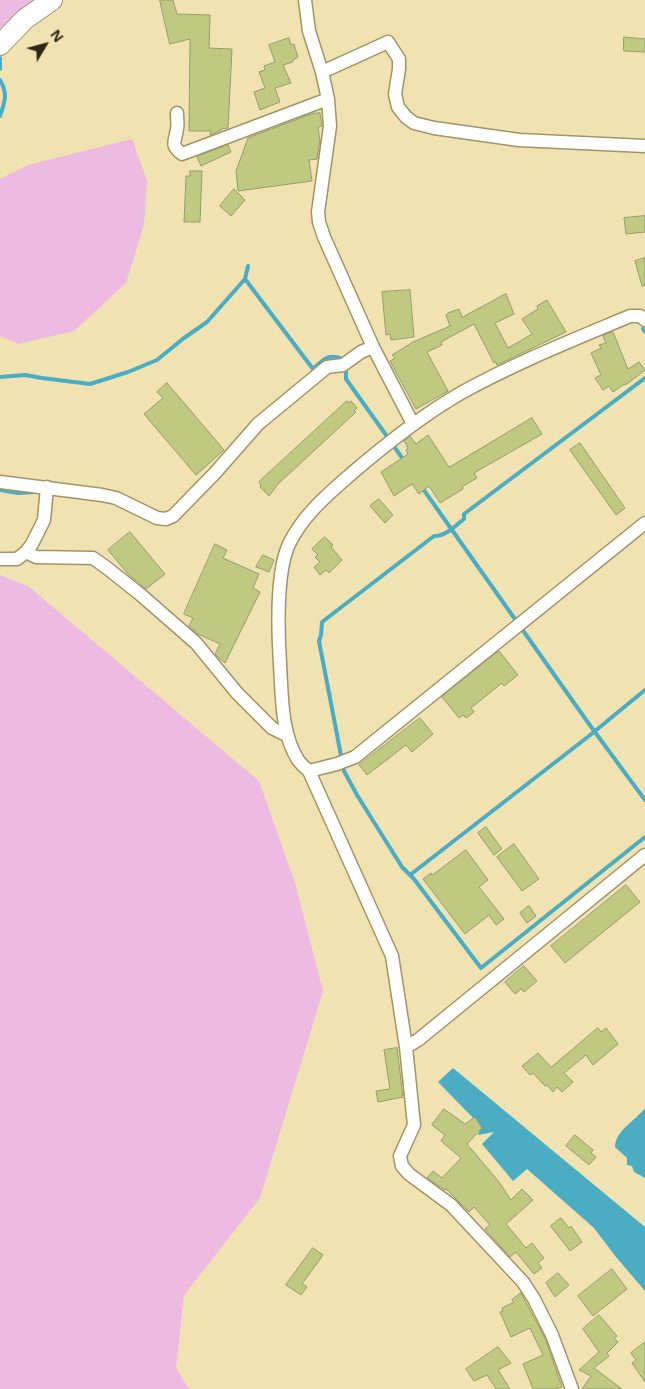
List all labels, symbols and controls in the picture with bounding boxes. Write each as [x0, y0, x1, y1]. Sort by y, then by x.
north arrow [20, 20, 70, 70]
text: N [46, 25, 68, 46]

